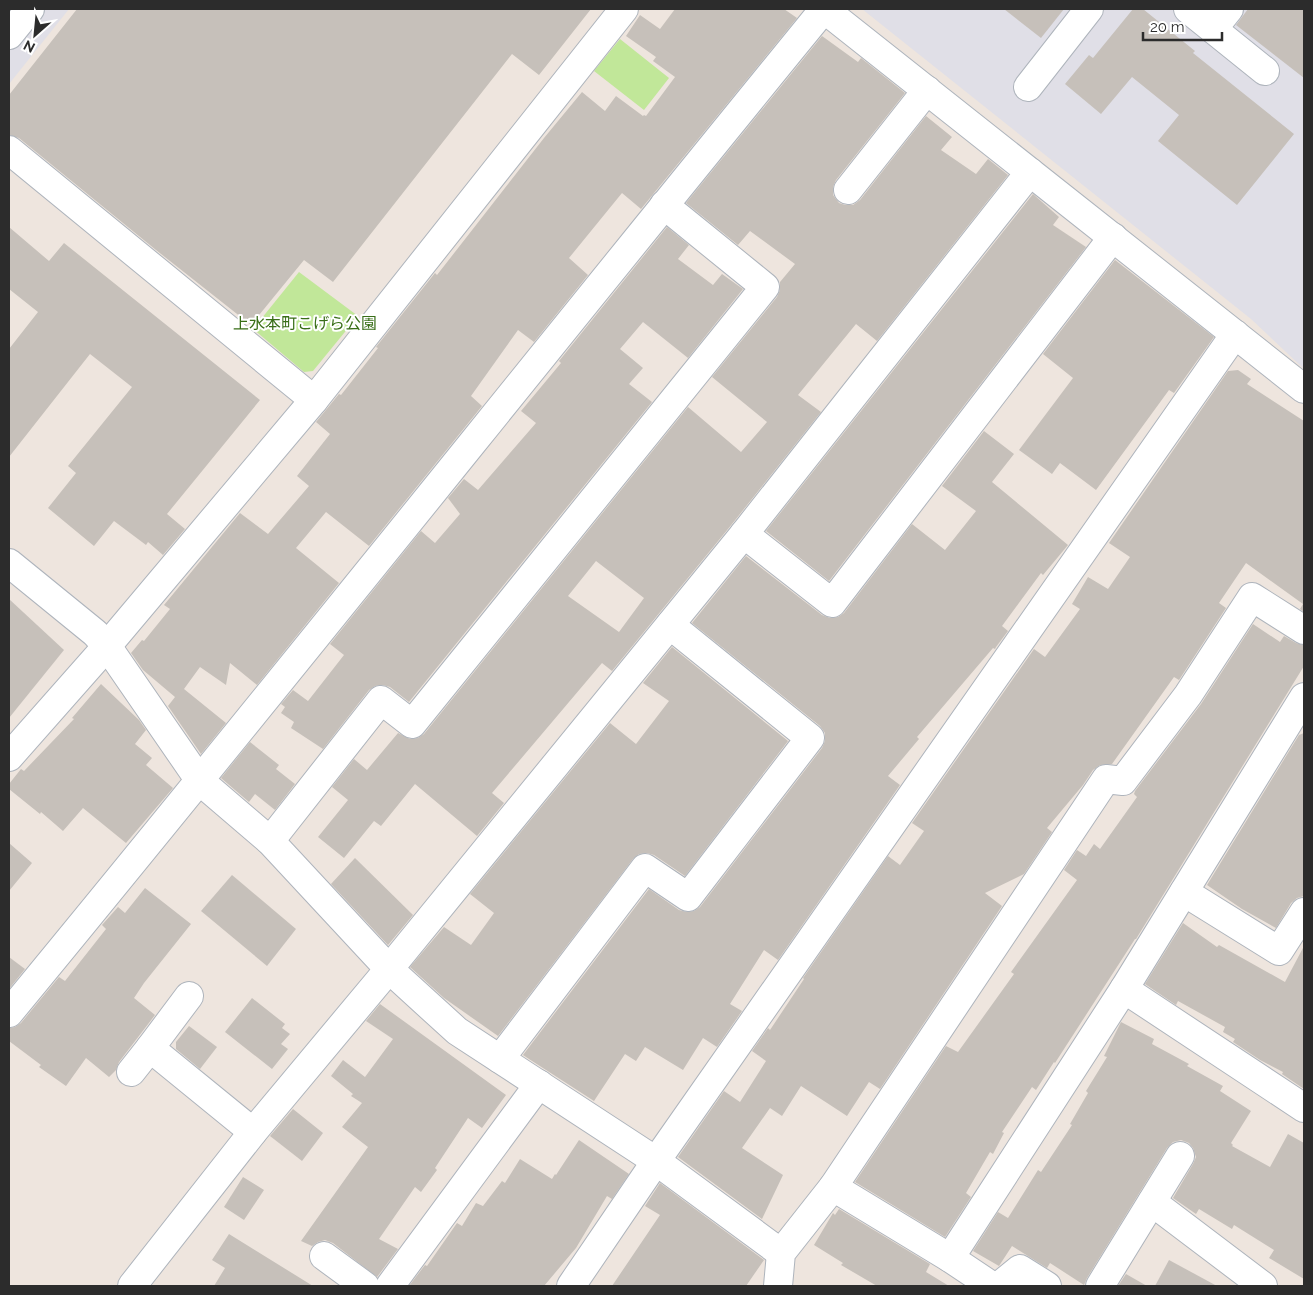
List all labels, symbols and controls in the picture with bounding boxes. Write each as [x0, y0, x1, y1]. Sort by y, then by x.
north arrow [10, 10, 60, 60]
scale bar [1143, 10, 1222, 42]
text: 20 m [1150, 18, 1185, 36]
text: N [21, 37, 37, 56]
park label: 上水本町こげら公園 [233, 314, 377, 333]

